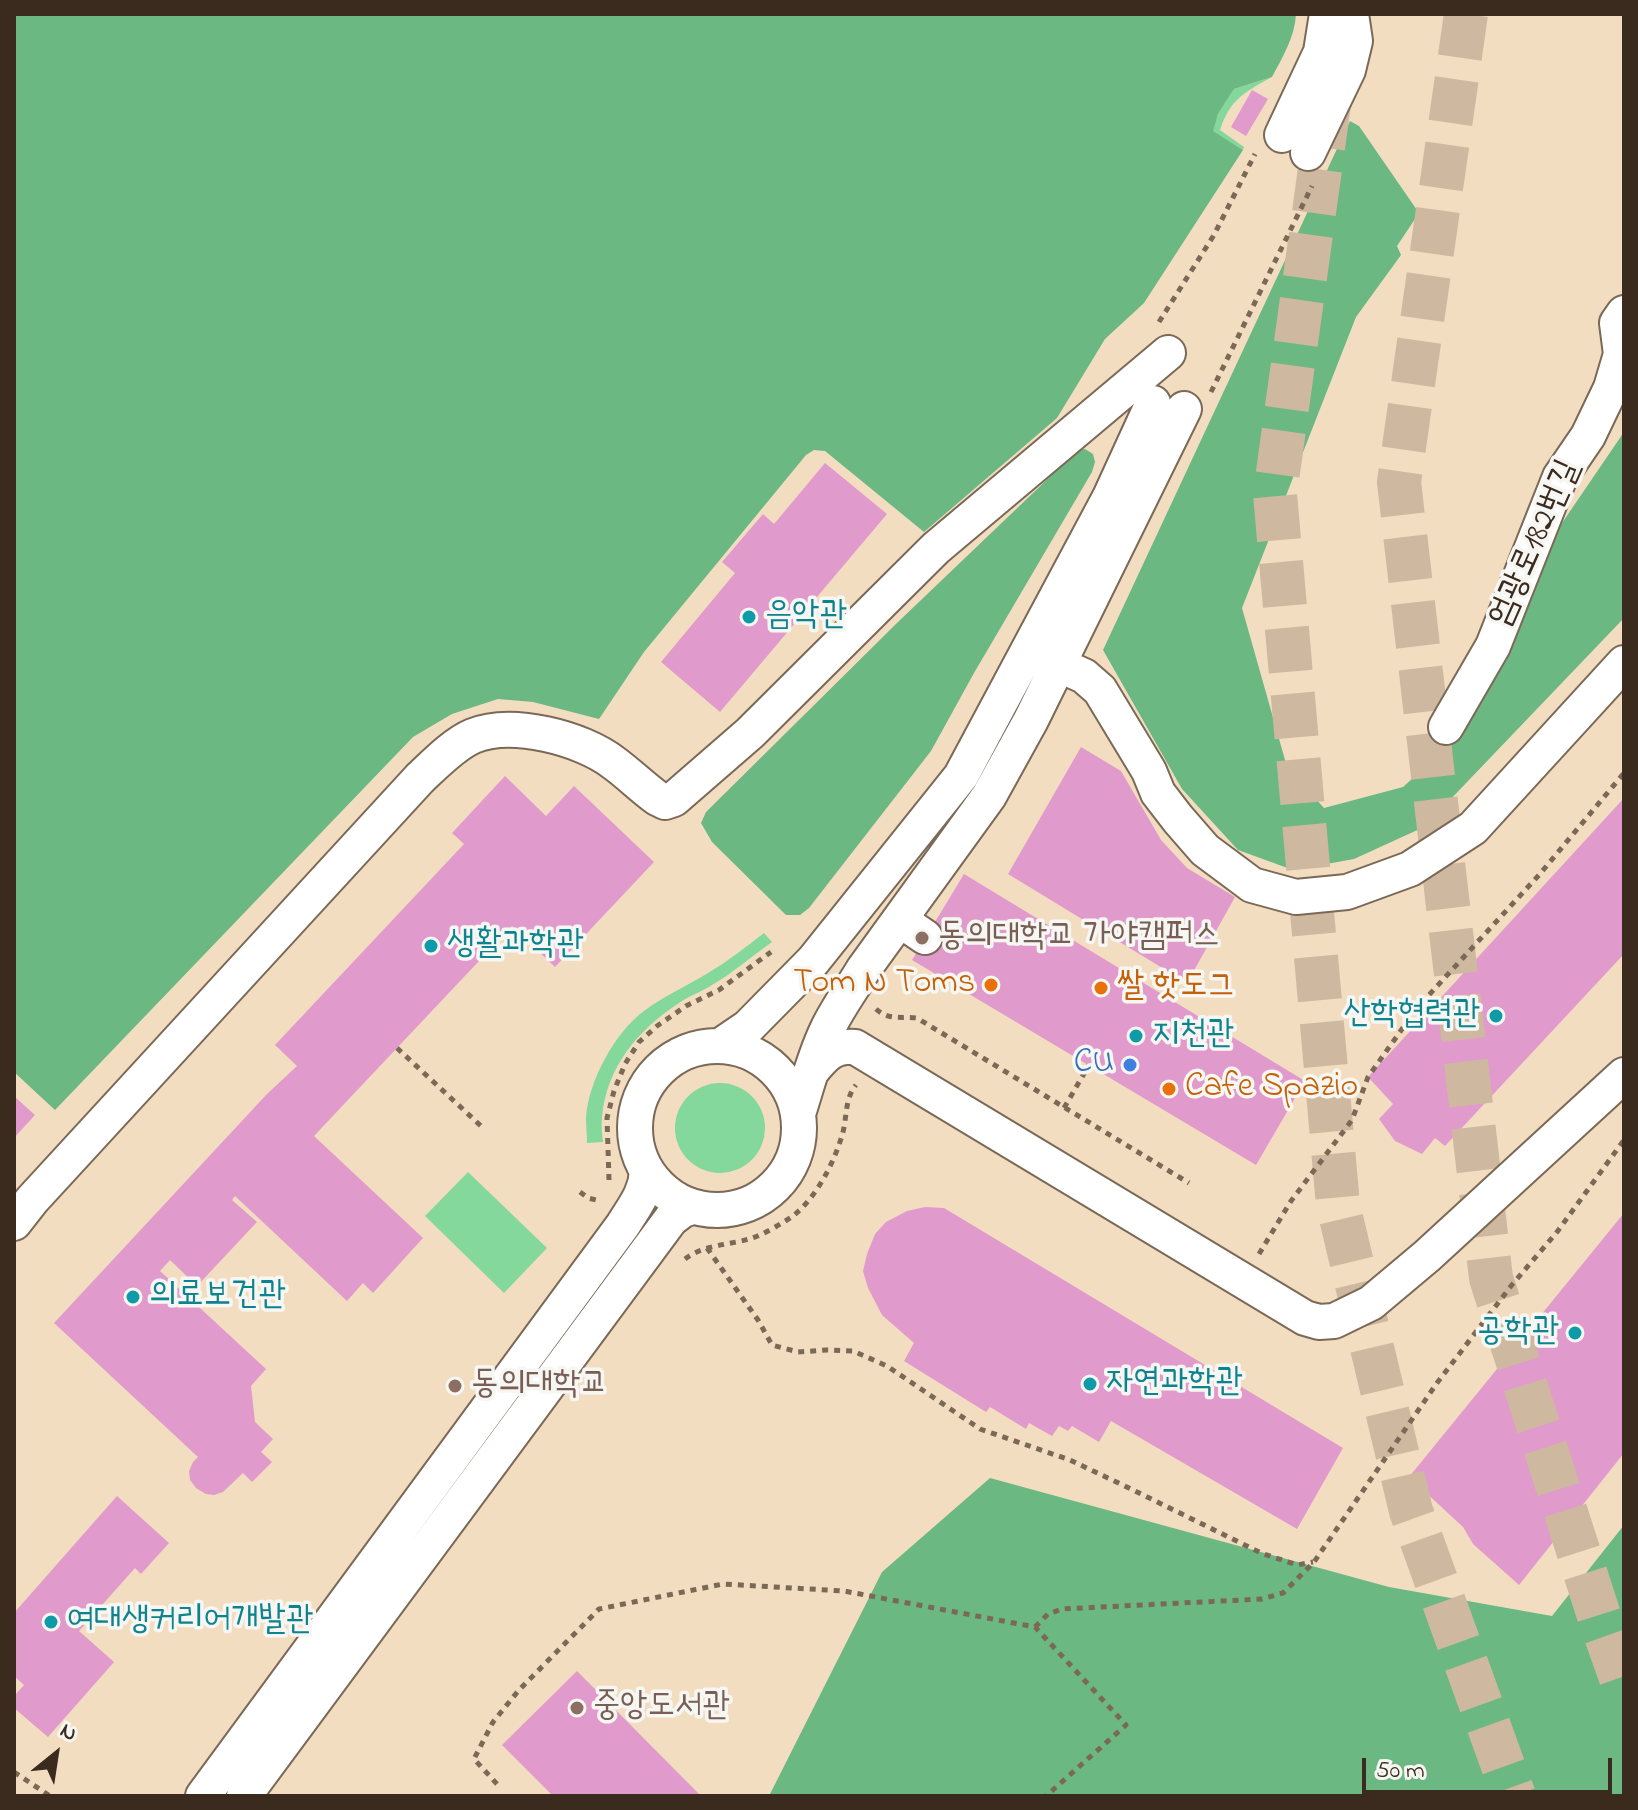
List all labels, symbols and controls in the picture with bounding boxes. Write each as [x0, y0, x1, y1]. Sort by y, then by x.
street label: 엄광로182번길 [1482, 455, 1592, 633]
place label: 음악관 [765, 597, 847, 637]
marker: 음악관 [740, 608, 758, 626]
place label: 동의대학교 가야캠퍼스 [938, 918, 1220, 958]
place label: 생활과학관 [447, 926, 584, 966]
marker: 동의대학교 가야캠퍼스 [913, 929, 931, 947]
marker: 생활과학관 [422, 937, 440, 955]
place label: Tom N Toms [793, 965, 975, 1005]
place label: 쌀 핫도그 [1117, 968, 1235, 1008]
marker: Tom N Toms [982, 976, 1000, 994]
marker: 쌀 핫도그 [1092, 979, 1110, 997]
place label: 산학협력관 [1343, 996, 1480, 1036]
marker: 산학협력관 [1487, 1007, 1505, 1025]
place label: 지천관 [1152, 1016, 1234, 1056]
marker: 지천관 [1127, 1027, 1145, 1045]
place label: CU [1074, 1045, 1114, 1085]
marker: CU [1121, 1056, 1139, 1074]
place label: Cafe Spazio [1185, 1069, 1358, 1109]
marker: Cafe Spazio [1160, 1080, 1178, 1098]
place label: 의료보건관 [149, 1277, 286, 1317]
marker: 의료보건관 [124, 1288, 142, 1306]
place label: 공학관 [1477, 1313, 1559, 1353]
marker: 공학관 [1566, 1324, 1584, 1342]
place label: 자연과학관 [1106, 1364, 1243, 1404]
place label: 동의대학교 [471, 1366, 608, 1406]
marker: 자연과학관 [1081, 1375, 1099, 1393]
marker: 동의대학교 [446, 1377, 464, 1395]
place label: 여대생커리어개발관 [67, 1602, 313, 1642]
marker: 여대생커리어개발관 [42, 1613, 60, 1631]
place label: 중앙도서관 [593, 1688, 730, 1728]
marker: 중앙도서관 [568, 1699, 586, 1717]
north arrow [16, 1714, 96, 1794]
text: N [54, 1716, 82, 1751]
scale bar [1366, 1742, 1616, 1792]
text: 50 m [1376, 1754, 1425, 1789]

